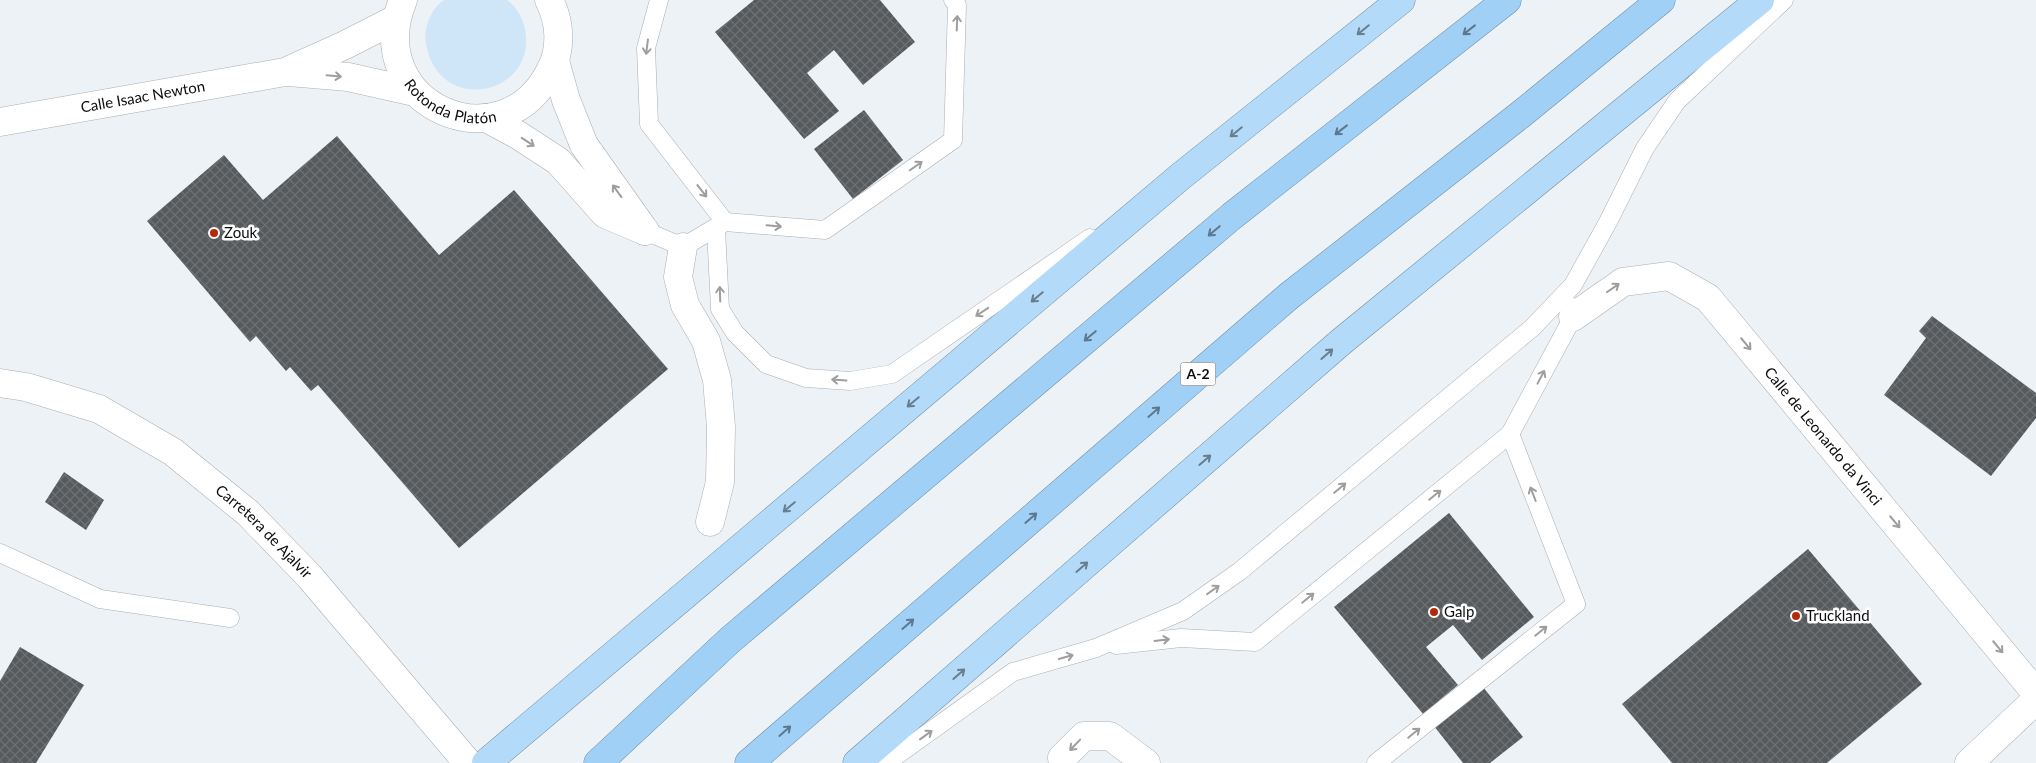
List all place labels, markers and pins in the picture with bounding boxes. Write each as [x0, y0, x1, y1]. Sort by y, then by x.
place label: Zouk [224, 223, 258, 241]
marker: Zouk [208, 227, 220, 239]
place label: Galp [1444, 602, 1474, 620]
marker: Galp [1428, 606, 1440, 618]
place label: Truckland [1806, 606, 1870, 624]
marker: Truckland [1790, 610, 1802, 622]

